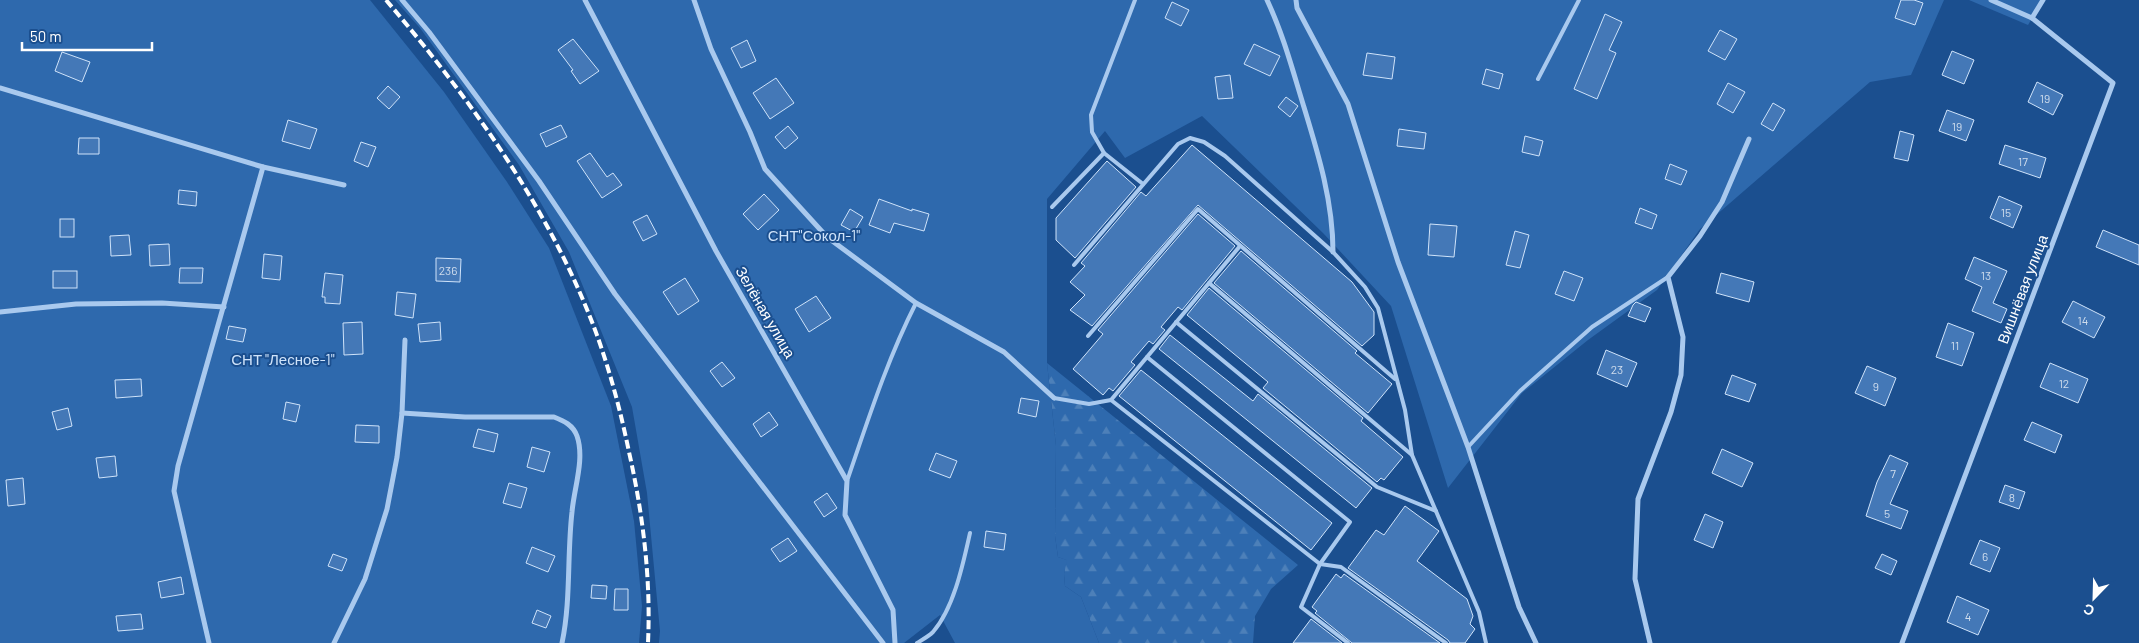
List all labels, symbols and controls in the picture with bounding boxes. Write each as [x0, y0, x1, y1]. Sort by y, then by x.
scale bar [22, 20, 152, 52]
text: 50 m [30, 27, 62, 45]
house number: 19 [2040, 91, 2050, 105]
house number: 19 [1952, 119, 1962, 133]
house number: 17 [2018, 154, 2028, 168]
house number: 15 [2001, 205, 2011, 219]
park label: СНТ"Сокол-1" [768, 226, 860, 244]
street label: Вишнёвая улица [1993, 231, 2051, 346]
house number: 236 [439, 263, 457, 277]
street label: Зелёная улица [732, 263, 800, 362]
house number: 13 [1981, 268, 1991, 282]
house number: 14 [2078, 313, 2088, 327]
house number: 11 [1951, 338, 1959, 352]
park label: СНТ "Лесное-1" [231, 350, 335, 368]
house number: 23 [1611, 362, 1623, 376]
house number: 12 [2059, 376, 2069, 390]
house number: 9 [1873, 379, 1879, 393]
house number: 7 [1890, 466, 1896, 480]
house number: 8 [2009, 490, 2015, 504]
house number: 5 [1884, 506, 1890, 520]
house number: 6 [1982, 549, 1988, 563]
north arrow [2069, 573, 2119, 623]
text: С [2081, 601, 2097, 620]
house number: 4 [1965, 609, 1971, 623]

